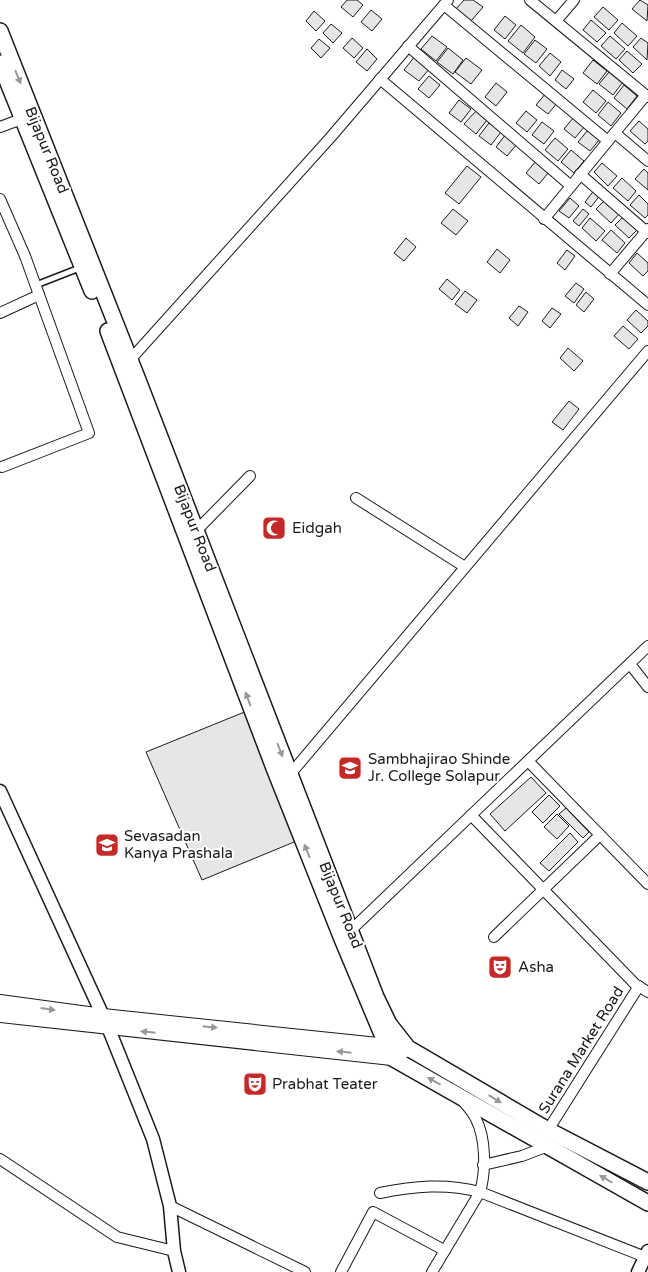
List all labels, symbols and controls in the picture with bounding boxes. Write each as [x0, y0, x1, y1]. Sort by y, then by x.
one-way arrow [14, 70, 22, 85]
street label: Bijapur Road [21, 104, 73, 196]
street label: Bijapur Road [170, 482, 220, 574]
mosque icon: Eidgah [261, 515, 287, 541]
place label: Eidgah [292, 519, 342, 537]
one-way arrow [244, 692, 251, 707]
one-way arrow [276, 743, 284, 758]
place label: Sambhajirao Shinde Jr. College Solapur [368, 750, 510, 785]
school or university icon: Sambhajirao Shinde Jr. College Solapur [337, 755, 363, 781]
place label: Sevasadan Kanya Prashala [124, 827, 233, 862]
school or university icon: Sevasadan Kanya Prashala [94, 832, 120, 858]
one-way arrow [302, 844, 310, 858]
street label: Bijapur Road [315, 859, 367, 951]
theatre icon: Asha [487, 954, 513, 980]
place label: Asha [518, 958, 554, 976]
street label: Surana Market Road [535, 983, 627, 1117]
one-way arrow [41, 1005, 57, 1013]
one-way arrow [202, 1023, 218, 1031]
one-way arrow [139, 1027, 155, 1035]
one-way arrow [336, 1048, 352, 1056]
theatre icon: Prabhat Teater [242, 1071, 268, 1097]
place label: Prabhat Teater [272, 1075, 378, 1093]
one-way arrow [427, 1077, 442, 1085]
one-way arrow [489, 1095, 502, 1104]
one-way arrow [599, 1174, 612, 1183]

